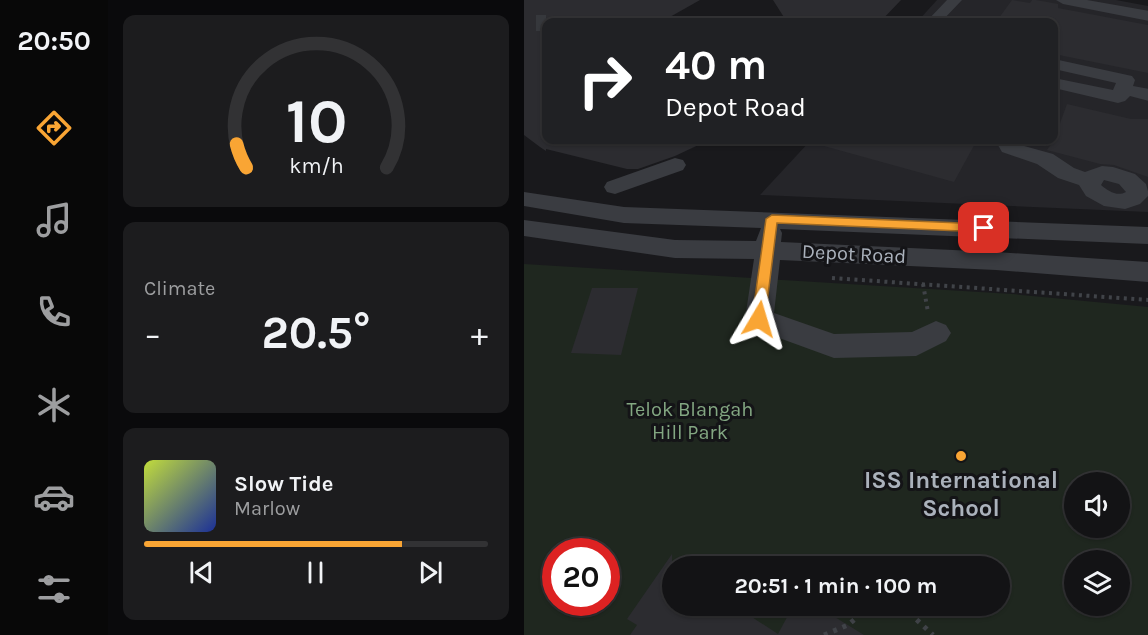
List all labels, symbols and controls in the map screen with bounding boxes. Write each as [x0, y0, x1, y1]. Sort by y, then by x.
text: 20:50 [17, 25, 91, 57]
text: 40 m [665, 40, 767, 90]
icon: right [566, 42, 644, 120]
text: 10 [285, 85, 347, 158]
text: Depot Road [665, 91, 806, 123]
icon: directions [33, 107, 75, 149]
text: km/h [289, 153, 343, 178]
icon: music [33, 199, 75, 241]
pin [958, 202, 1009, 253]
icon: arrive [967, 211, 1000, 244]
street label: Depot Road [801, 240, 907, 268]
text: Climate [144, 277, 215, 300]
position arrow [727, 287, 791, 351]
icon: phone [33, 291, 75, 333]
text: 20.5° [261, 307, 371, 359]
text: − [144, 315, 161, 353]
text: + [471, 315, 488, 353]
icon: climate [33, 384, 75, 426]
park label: Telok Blangah Hill Park [627, 398, 753, 444]
marker: ISS International School [954, 449, 968, 463]
place label: ISS International School [864, 466, 1058, 522]
text: Slow Tide [234, 471, 334, 497]
map controls [1064, 472, 1130, 616]
button: sound [1064, 472, 1130, 538]
icon: car [33, 476, 75, 518]
text: Marlow [234, 497, 300, 520]
speed limit sign: 20 [542, 538, 620, 616]
button: layers [1064, 550, 1130, 616]
icon: previous [185, 556, 218, 589]
icon: pause [299, 556, 332, 589]
icon: next [414, 556, 447, 589]
icon: filters [33, 568, 75, 610]
text: 20:51 · 1 min · 100 m [735, 573, 937, 599]

